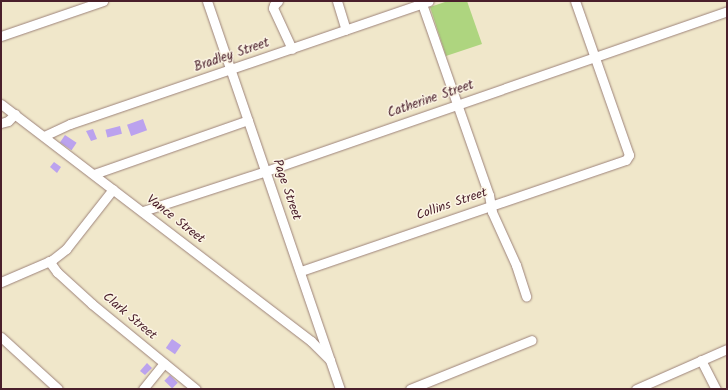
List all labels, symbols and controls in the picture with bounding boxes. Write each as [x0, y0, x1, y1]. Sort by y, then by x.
street label: Bradley Street [192, 36, 272, 76]
street label: Catherine Street [386, 78, 476, 122]
street label: Page Street [268, 158, 304, 222]
street label: Collins Street [415, 186, 489, 224]
street label: Vance Street [143, 192, 207, 248]
street label: Clark Street [99, 290, 159, 344]

